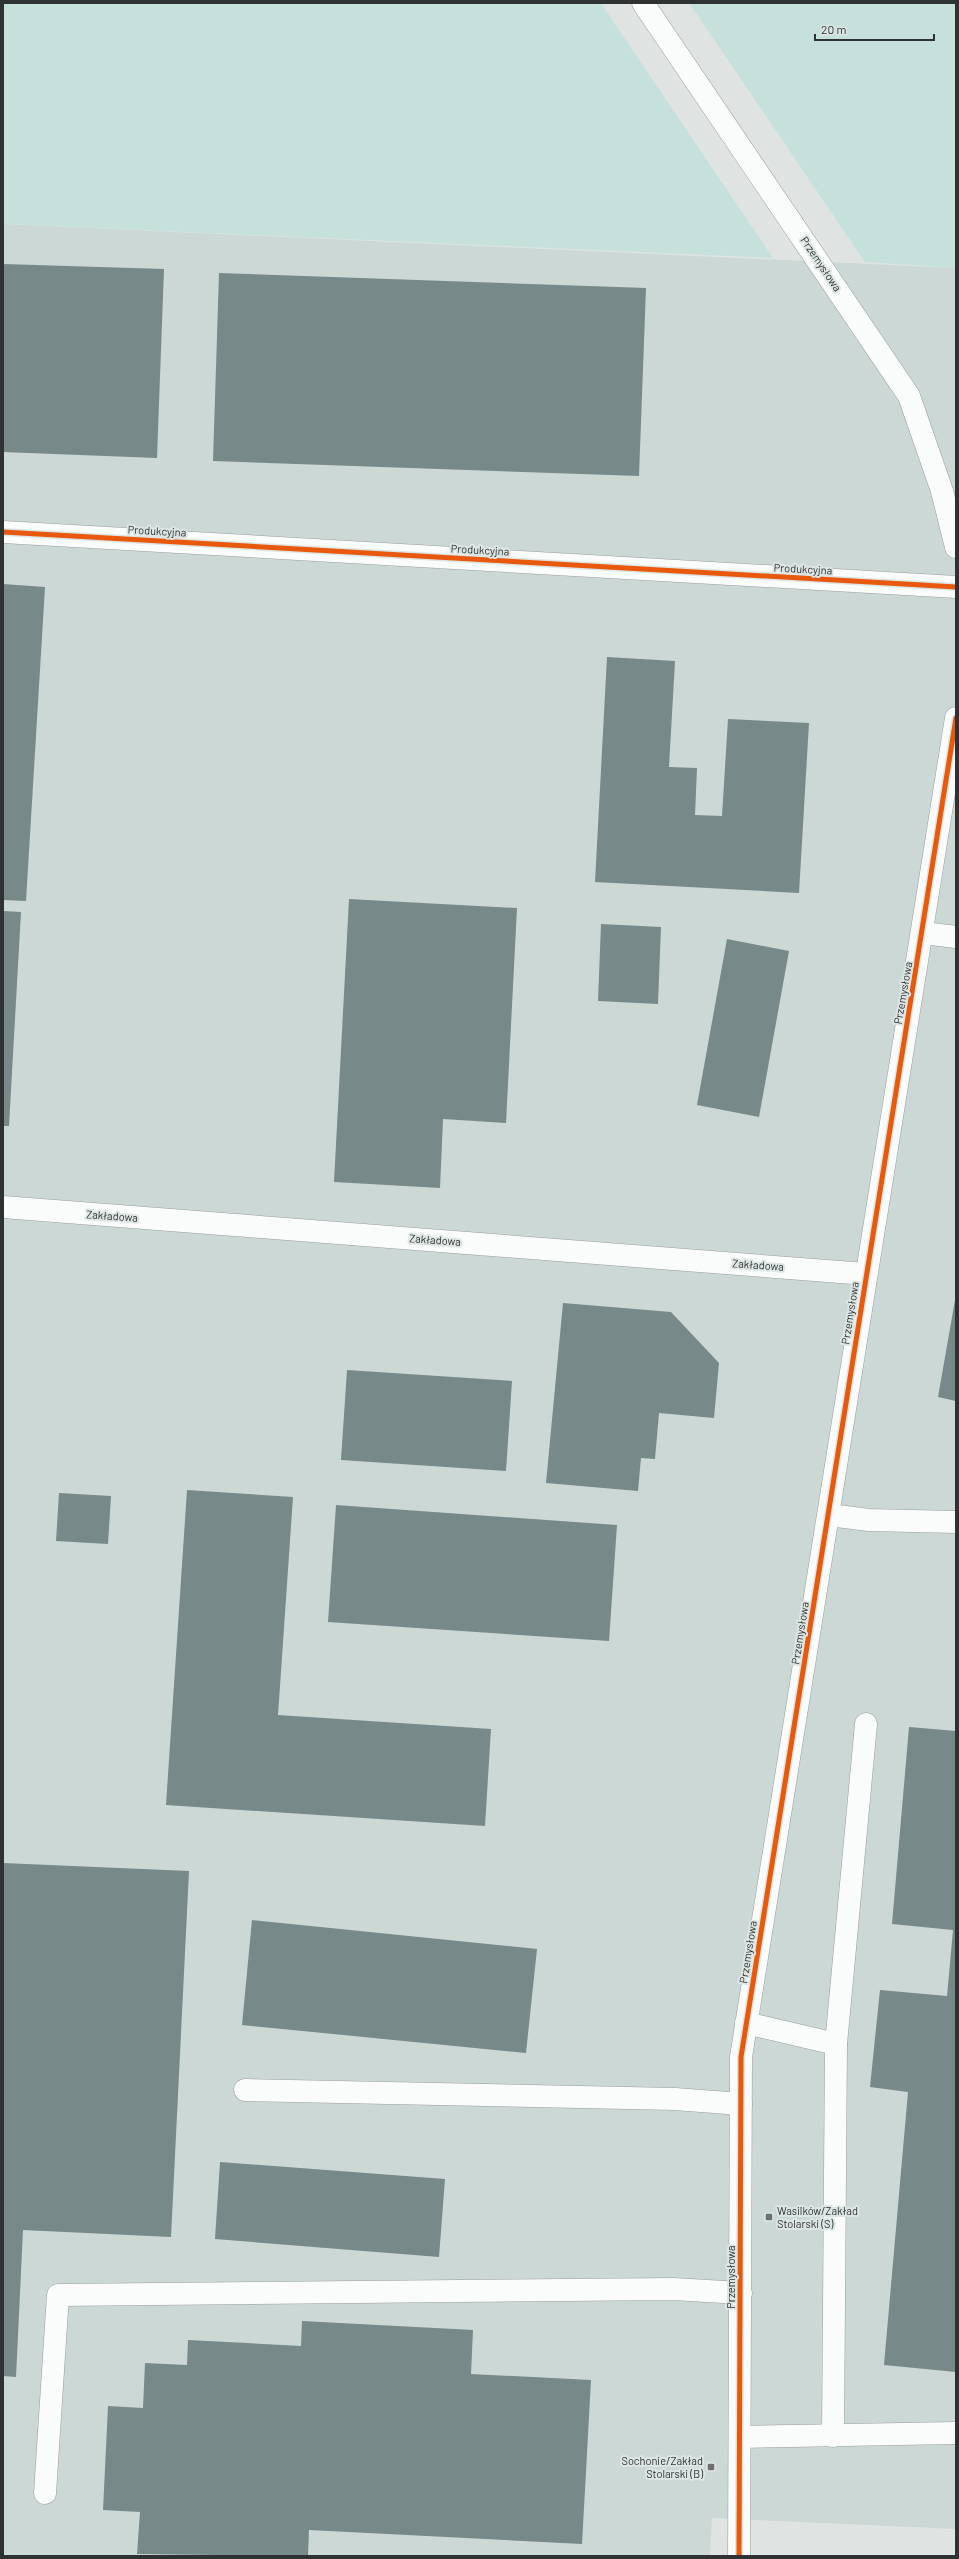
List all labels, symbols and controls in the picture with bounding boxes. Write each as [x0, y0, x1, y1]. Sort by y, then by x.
scale bar [815, 16, 934, 42]
text: 20 m [821, 22, 847, 36]
street label: Przemysłowa [798, 234, 845, 294]
street label: Produkcyjna [127, 522, 187, 539]
street label: Produkcyjna [450, 541, 510, 558]
street label: Produkcyjna [773, 560, 833, 577]
street label: Przemysłowa [891, 961, 914, 1025]
street label: Zakładowa [86, 1207, 138, 1224]
street label: Zakładowa [409, 1231, 461, 1248]
street label: Zakładowa [732, 1256, 784, 1273]
street label: Przemysłowa [838, 1281, 861, 1345]
street label: Przemysłowa [788, 1601, 811, 1665]
street label: Przemysłowa [736, 1920, 759, 1984]
place label: Wasilków/Zakład Stolarski (S) [777, 2204, 858, 2230]
marker: Wasilków/Zakład Stolarski (S) [764, 2212, 774, 2222]
street label: Przemysłowa [724, 2245, 737, 2309]
place label: Sochonie/Zakład Stolarski (B) [621, 2454, 703, 2480]
marker: Sochonie/Zakład Stolarski (B) [706, 2462, 716, 2472]

